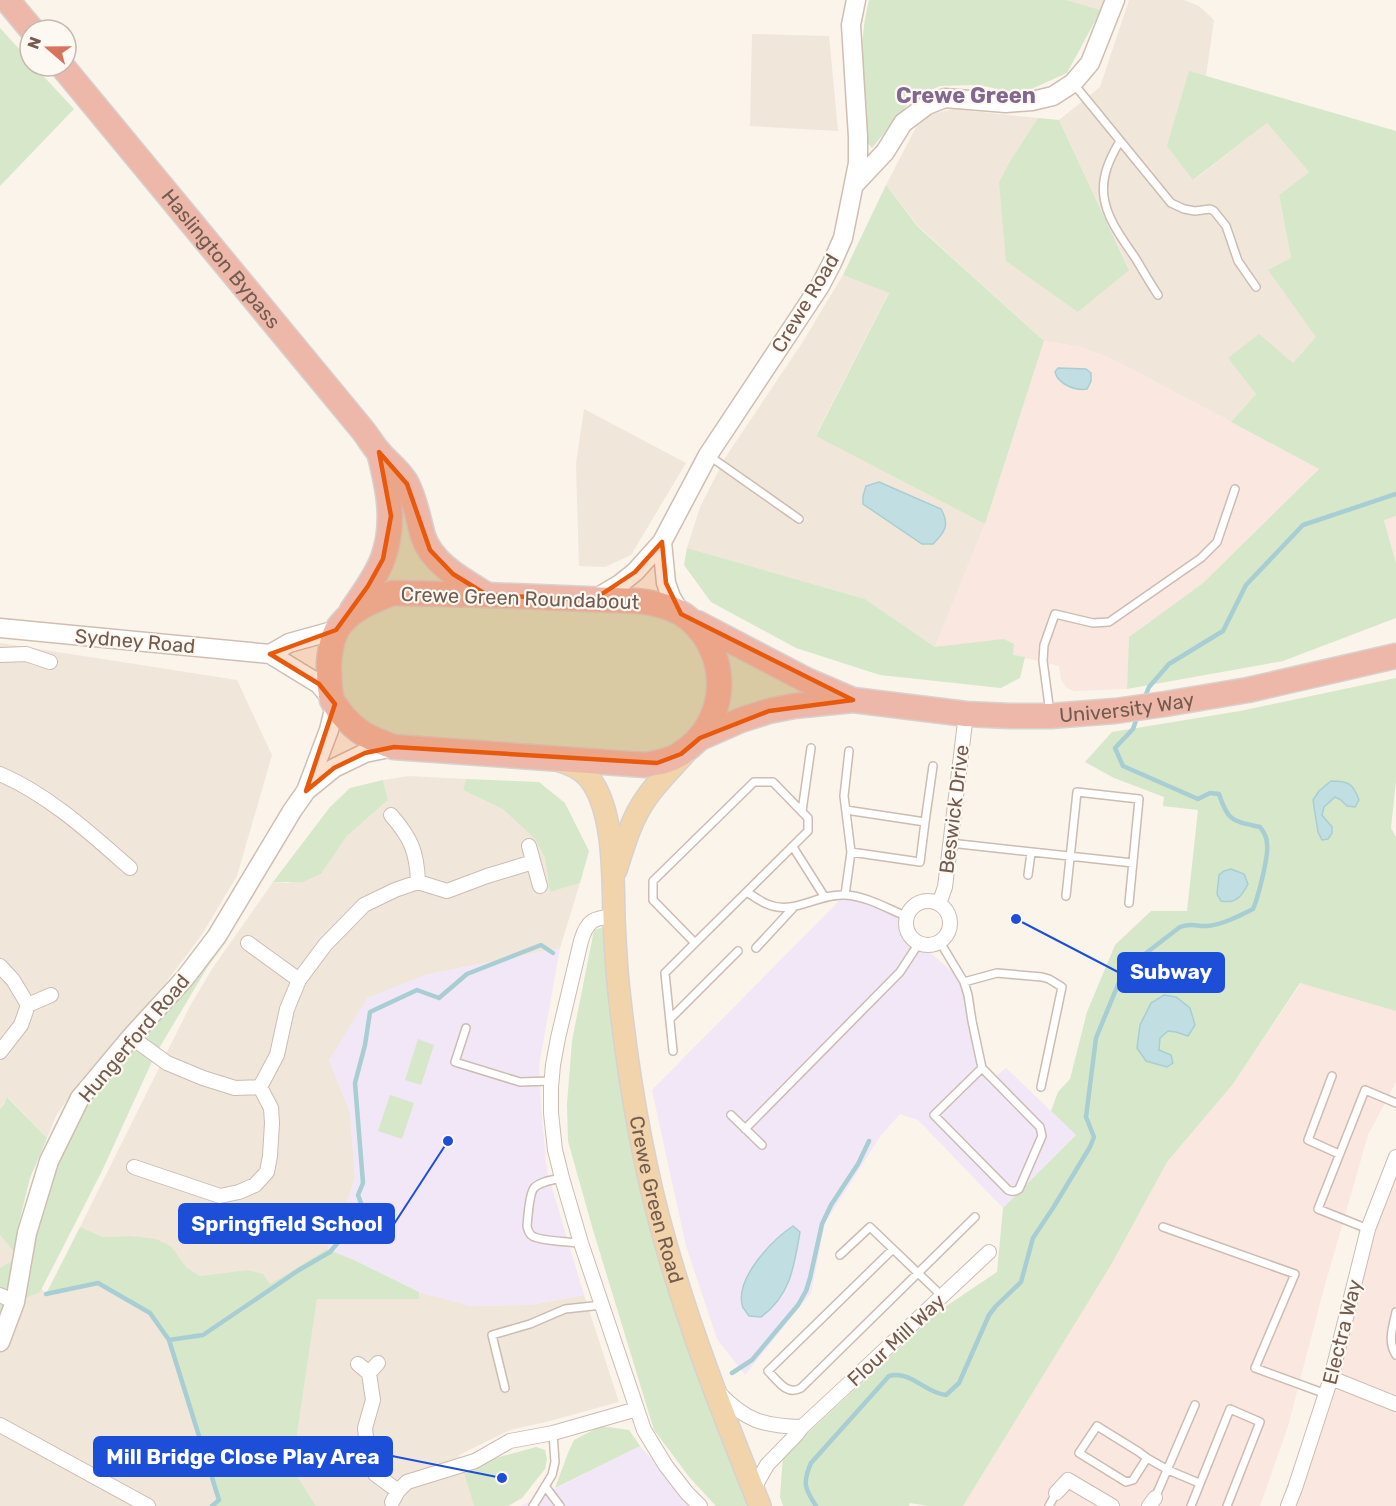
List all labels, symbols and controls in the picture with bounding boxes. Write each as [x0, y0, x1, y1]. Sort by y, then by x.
north arrow [18, 18, 78, 78]
text: N [23, 34, 45, 52]
district label: Crewe Green [896, 82, 1036, 109]
street label: Haslington Bypass [157, 184, 286, 333]
street label: Crewe Road [766, 249, 844, 357]
street label: Crewe Green Roundabout [400, 582, 640, 614]
street label: Sydney Road [74, 624, 196, 658]
street label: University Way [1058, 687, 1196, 727]
street label: Beswick Drive [934, 743, 974, 875]
callout: Subway [1118, 953, 1224, 992]
text: Subway [1130, 959, 1213, 984]
street label: Hungerford Road [73, 969, 195, 1107]
street label: Crewe Green Road [625, 1114, 689, 1286]
callout: Springfield School [179, 1204, 394, 1243]
text: Springfield School [191, 1211, 383, 1236]
street label: Electra Way [1317, 1277, 1367, 1387]
street label: Flour Mill Way [842, 1289, 950, 1391]
callout: Mill Bridge Close Play Area [94, 1437, 392, 1476]
text: Mill Bridge Close Play Area [106, 1444, 380, 1469]

